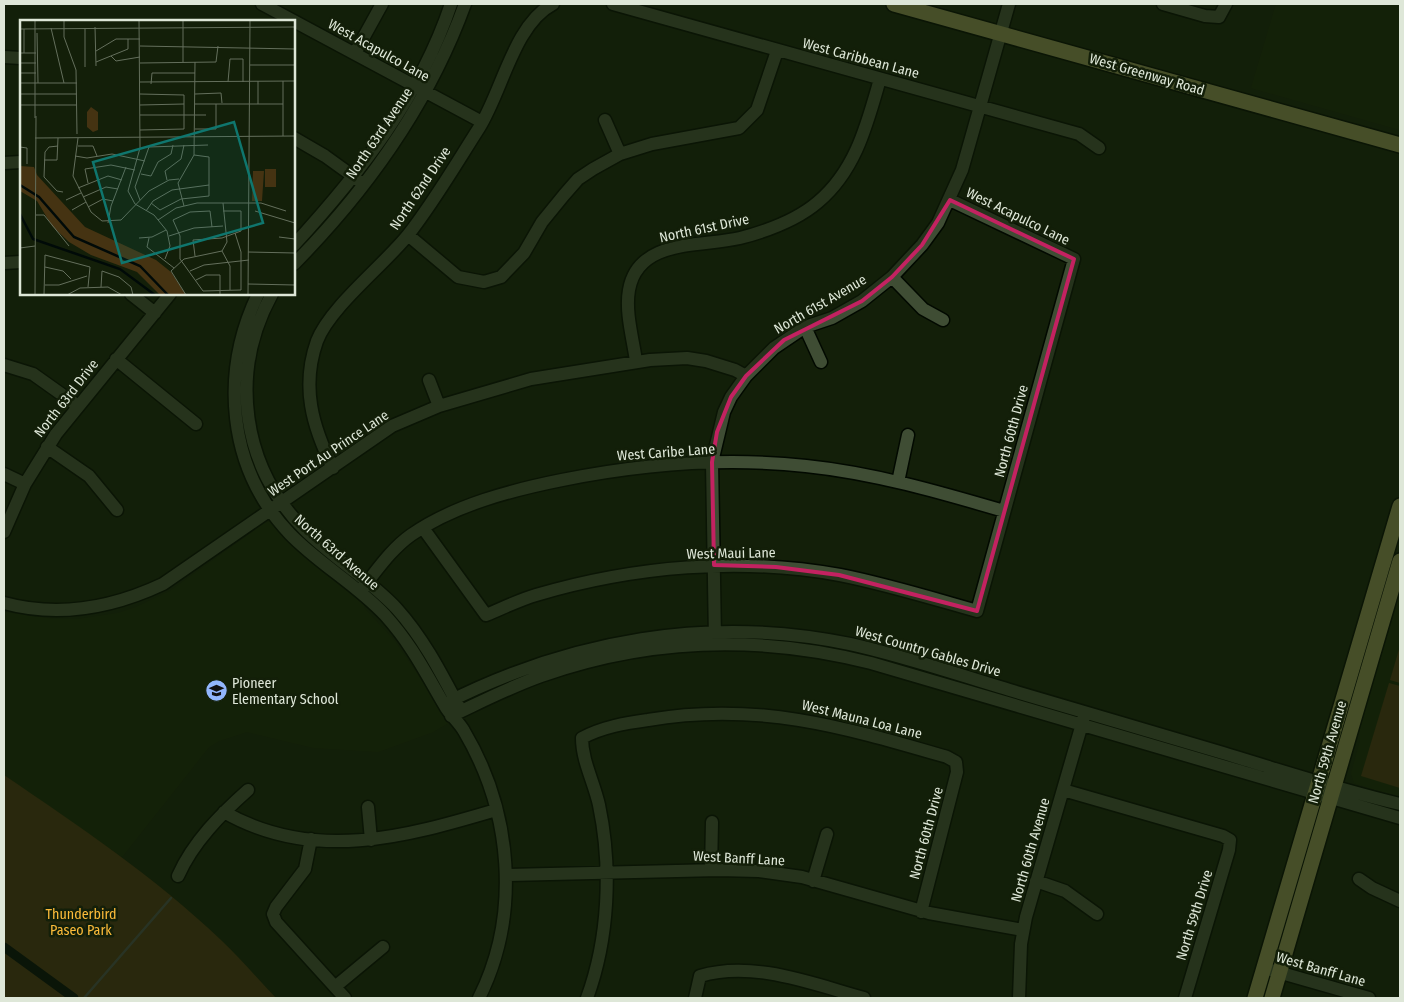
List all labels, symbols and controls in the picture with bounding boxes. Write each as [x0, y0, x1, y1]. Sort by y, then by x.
street label: West Acapulco Lane [325, 16, 432, 85]
inset map [20, 20, 295, 295]
street label: West Caribbean Lane [801, 35, 921, 82]
street label: West Greenway Road [1087, 50, 1206, 99]
street label: North 63rd Avenue [343, 84, 416, 182]
street label: North 62nd Drive [386, 143, 455, 233]
street label: West Acapulco Lane [963, 184, 1072, 249]
street label: North 61st Drive [658, 211, 751, 246]
street label: North 61st Avenue [771, 271, 869, 338]
street label: North 63rd Drive [31, 356, 102, 441]
street label: North 60th Drive [991, 383, 1032, 479]
street label: West Port Au Prince Lane [265, 407, 392, 500]
street label: West Caribe Lane [616, 441, 716, 464]
street label: North 63rd Avenue [291, 511, 382, 594]
street label: West Maui Lane [686, 544, 776, 563]
street label: West Country Gables Drive [853, 623, 1003, 680]
place label: Pioneer Elementary School [232, 675, 339, 708]
school or university icon: Pioneer Elementary School [204, 679, 228, 703]
street label: West Mauna Loa Lane [800, 696, 924, 743]
street label: North 59th Avenue [1305, 699, 1350, 806]
street label: North 60th Drive [906, 785, 947, 881]
street label: North 60th Avenue [1007, 796, 1053, 904]
street label: West Banff Lane [693, 848, 785, 869]
street label: North 59th Drive [1173, 868, 1216, 963]
park label: Thunderbird Paseo Park [46, 906, 116, 939]
street label: West Banff Lane [1274, 949, 1368, 990]

